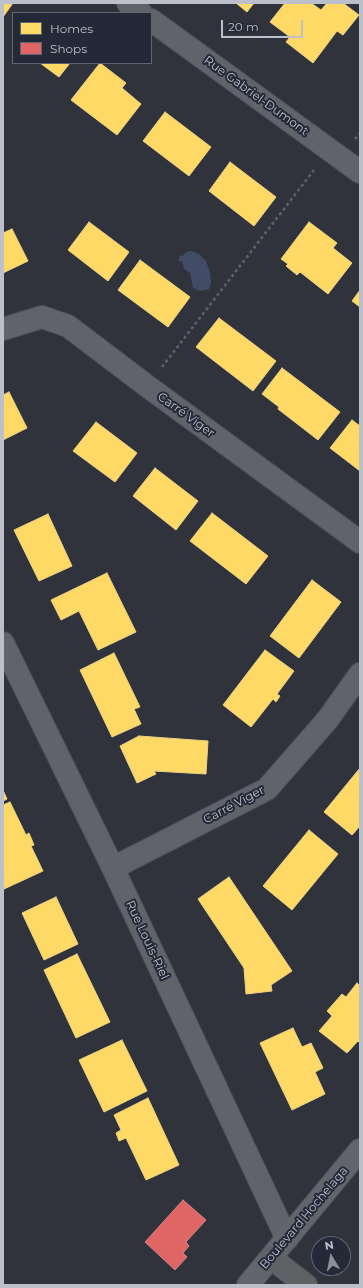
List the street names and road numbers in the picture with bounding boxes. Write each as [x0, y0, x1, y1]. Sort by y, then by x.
street label: Rue Gabriel-Dumont [201, 53, 311, 139]
street label: Carré Viger [155, 390, 217, 440]
street label: Carré Viger [201, 783, 267, 827]
street label: Rue Louis-Riel [122, 898, 172, 982]
street label: Boulevard Hochelaga [257, 1164, 351, 1272]

